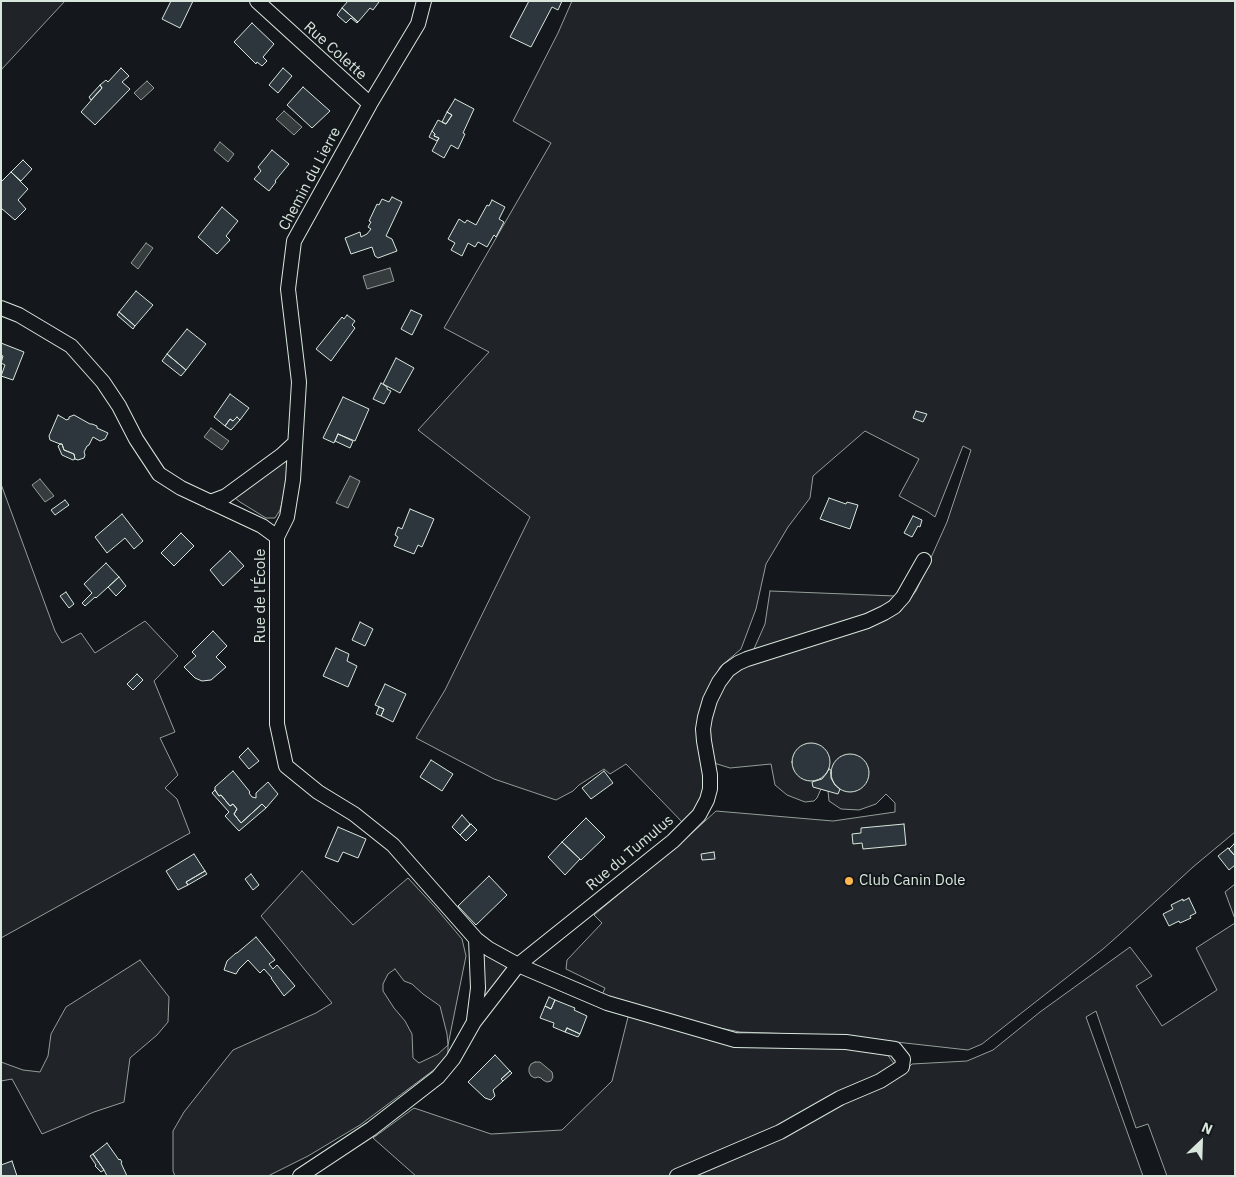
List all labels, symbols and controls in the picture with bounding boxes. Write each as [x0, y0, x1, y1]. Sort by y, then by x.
street label: Rue Colette [300, 18, 370, 84]
street label: Chemin du Lierre [275, 124, 345, 234]
street label: Rue de l'École [252, 549, 270, 643]
street label: Rue du Tumulus [583, 811, 677, 895]
place label: Club Canin Dole [859, 872, 966, 890]
marker: Club Canin Dole [843, 875, 855, 887]
north arrow [1176, 1117, 1226, 1167]
text: N [1199, 1118, 1215, 1139]

